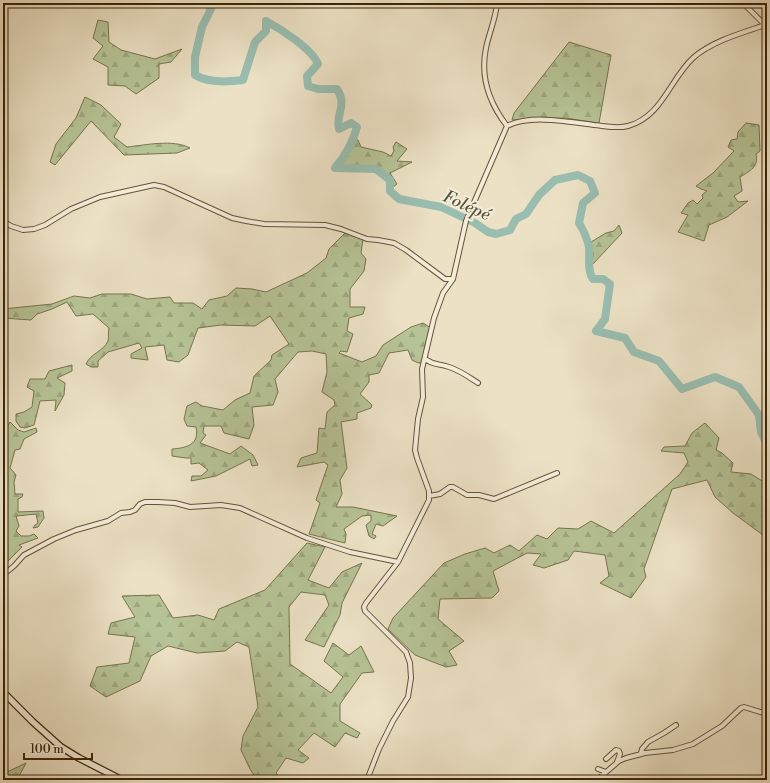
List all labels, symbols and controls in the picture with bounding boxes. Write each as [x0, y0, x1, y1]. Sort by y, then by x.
water label: Folépé [439, 186, 495, 227]
scale bar [24, 735, 92, 761]
text: 100 m [30, 742, 64, 757]

